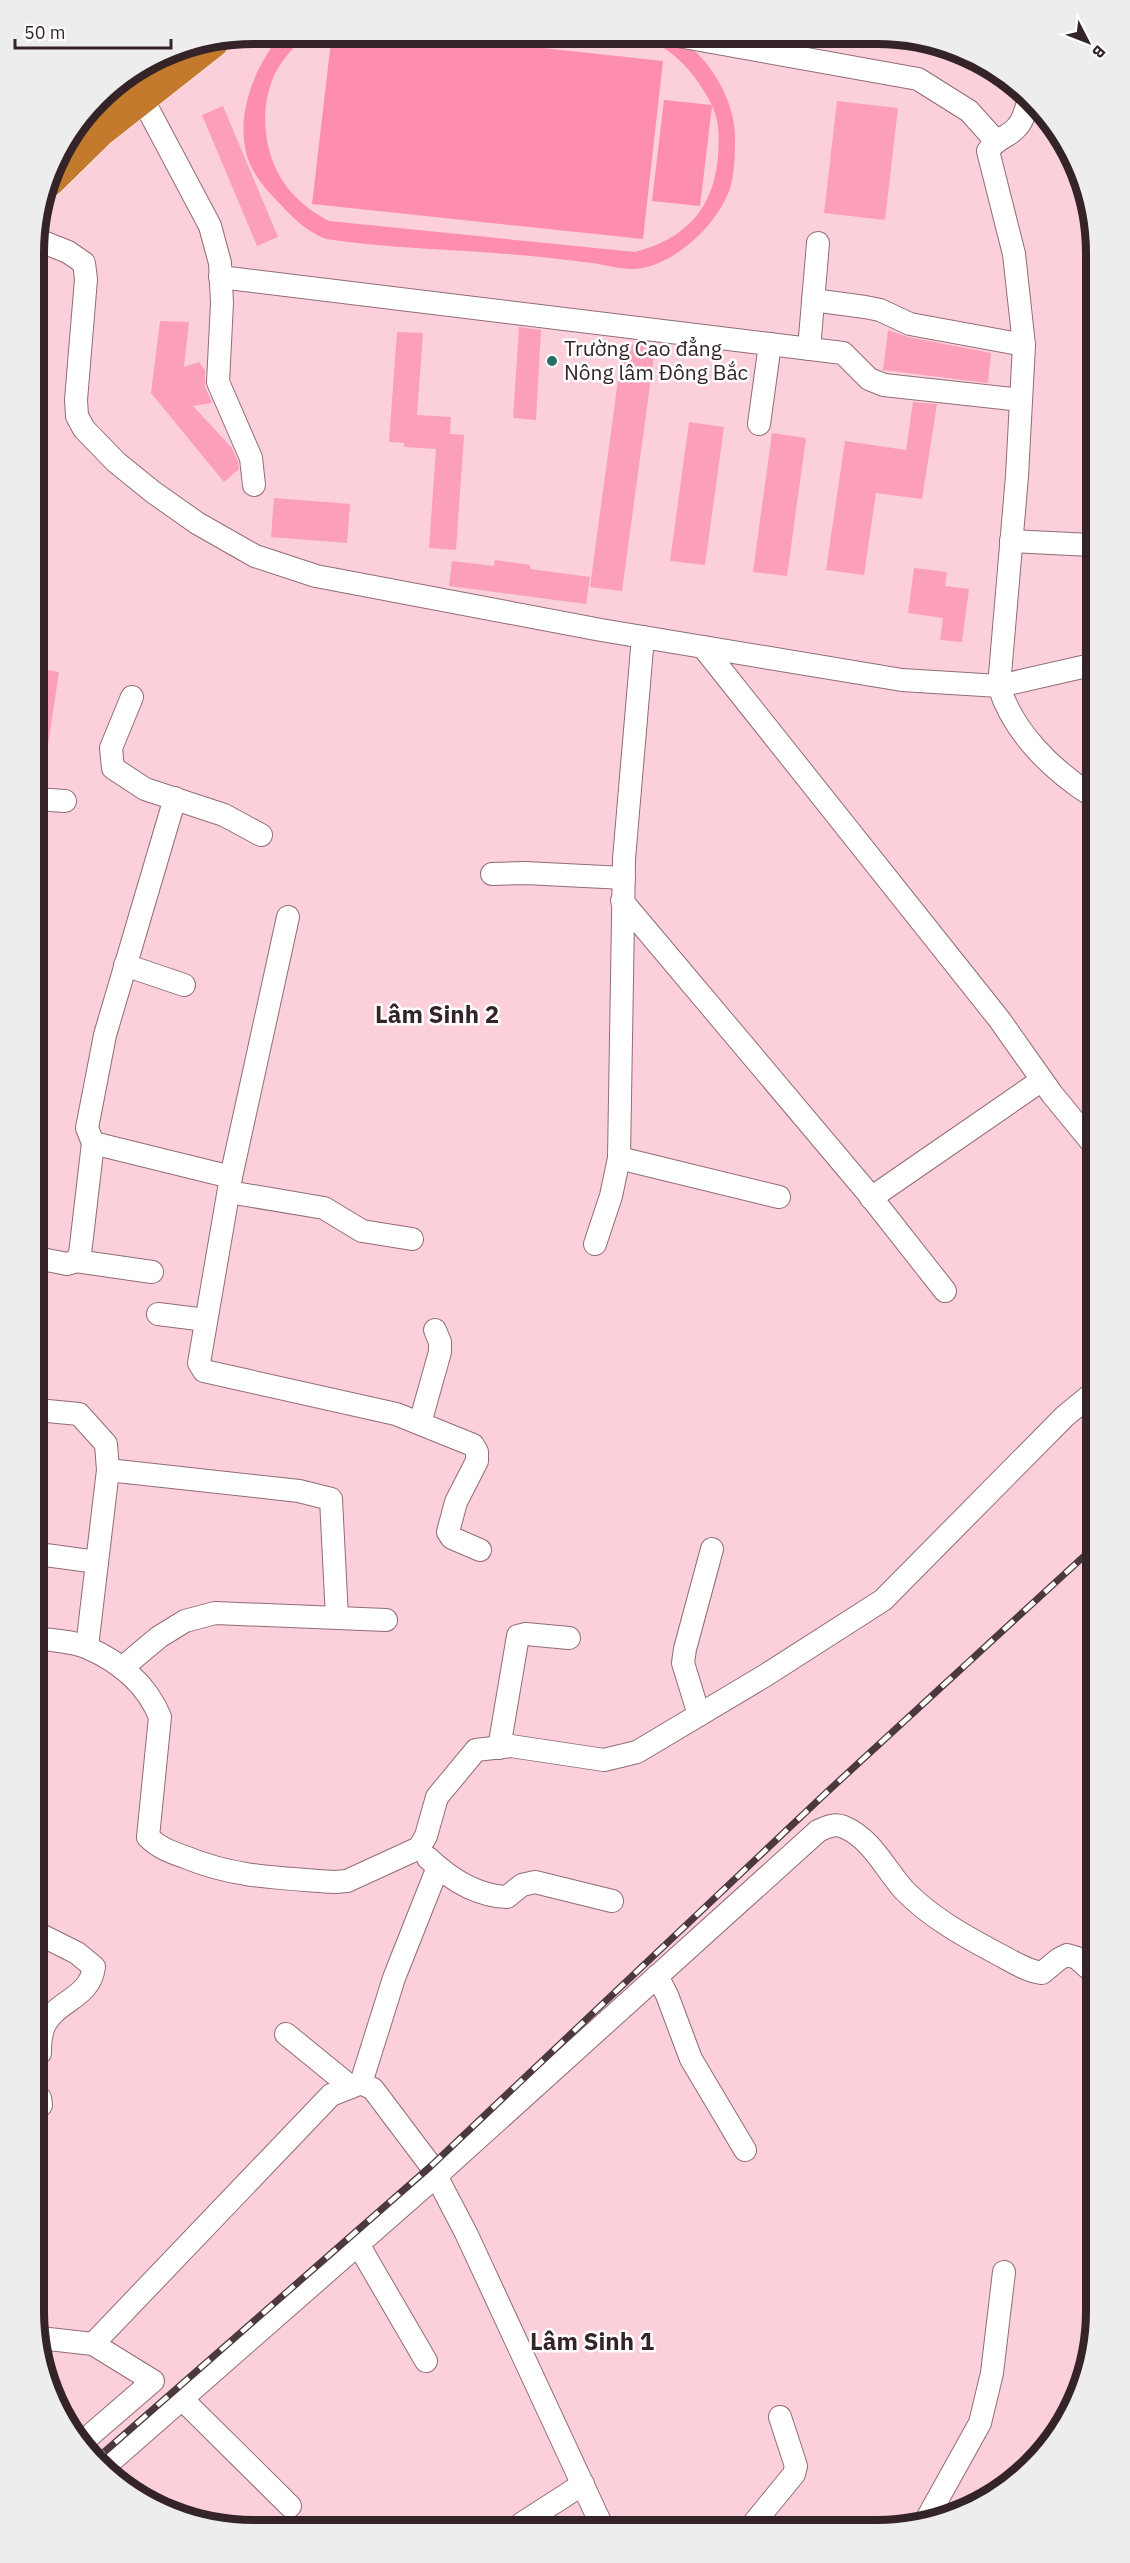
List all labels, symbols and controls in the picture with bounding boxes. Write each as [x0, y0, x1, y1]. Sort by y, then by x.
scale bar [15, 12, 171, 50]
north arrow [1058, 12, 1118, 72]
text: 50 m [24, 21, 66, 44]
text: B [1088, 41, 1110, 63]
place label: Trường Cao đẳng Nông lâm Đông Bắc [564, 334, 748, 386]
marker: Trường Cao đẳng Nông lâm Đông Bắc [545, 354, 559, 368]
district label: Lâm Sinh 2 [375, 998, 499, 1030]
district label: Lâm Sinh 1 [530, 2325, 654, 2357]

